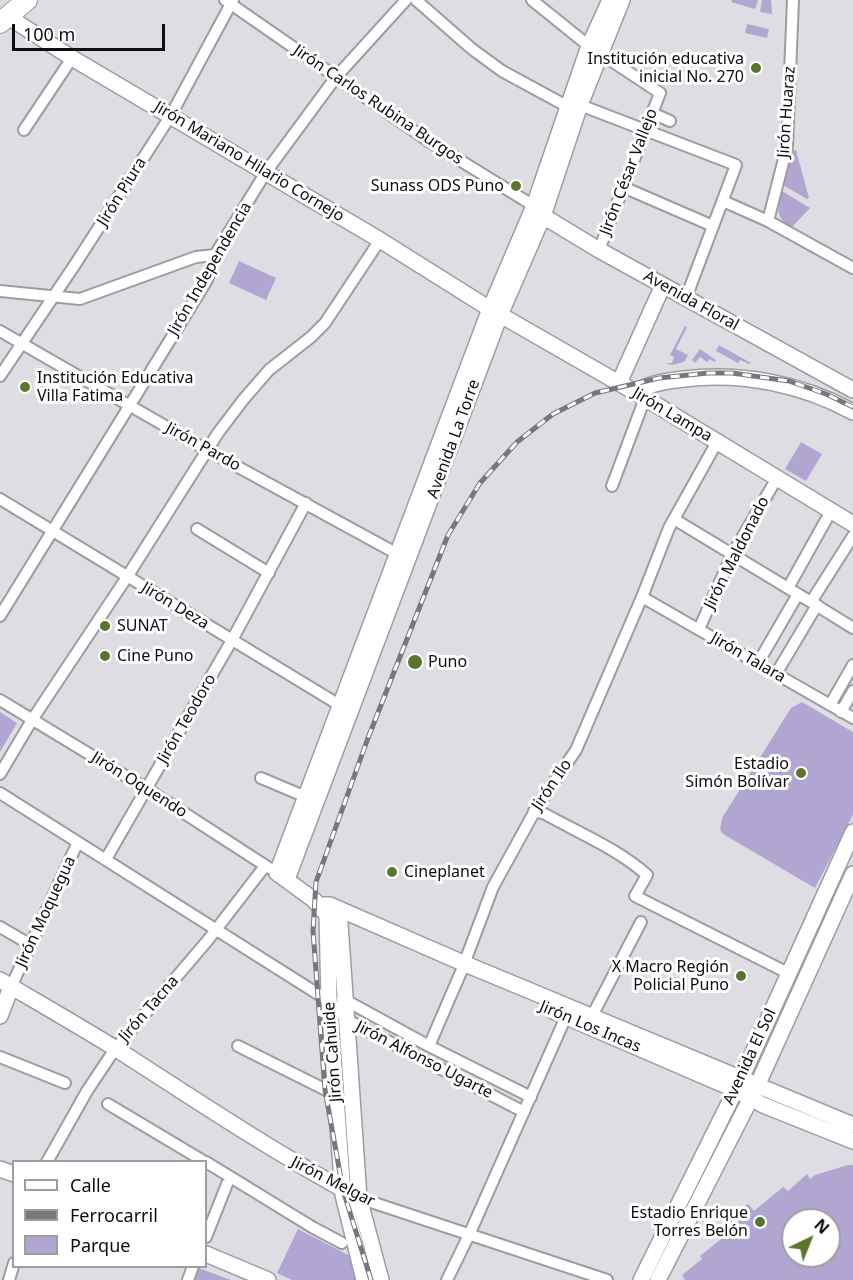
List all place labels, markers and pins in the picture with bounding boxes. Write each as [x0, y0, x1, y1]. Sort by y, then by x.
place label: Institución educativa inicial No. 270 [588, 49, 744, 87]
marker: Institución educativa inicial No. 270 [749, 61, 763, 75]
place label: Sunass ODS Puno [371, 176, 504, 196]
marker: Sunass ODS Puno [509, 179, 523, 193]
place label: Institución Educativa Villa Fatima [37, 368, 193, 406]
marker: Institución Educativa Villa Fatima [18, 380, 32, 394]
place label: SUNAT [117, 616, 168, 636]
marker: SUNAT [98, 619, 112, 633]
place label: Cine Puno [117, 646, 193, 666]
marker: Cine Puno [98, 649, 112, 663]
place label: Puno [428, 652, 467, 672]
marker: Puno [406, 653, 424, 671]
place label: Estadio Simón Bolívar [685, 754, 789, 792]
marker: Estadio Simón Bolívar [794, 766, 808, 780]
place label: Cineplanet [404, 862, 485, 882]
marker: Cineplanet [385, 865, 399, 879]
place label: X Macro Región Policial Puno [612, 957, 729, 995]
marker: X Macro Región Policial Puno [734, 969, 748, 983]
place label: Estadio Enrique Torres Belón [631, 1203, 748, 1241]
marker: Estadio Enrique Torres Belón [753, 1215, 767, 1229]

